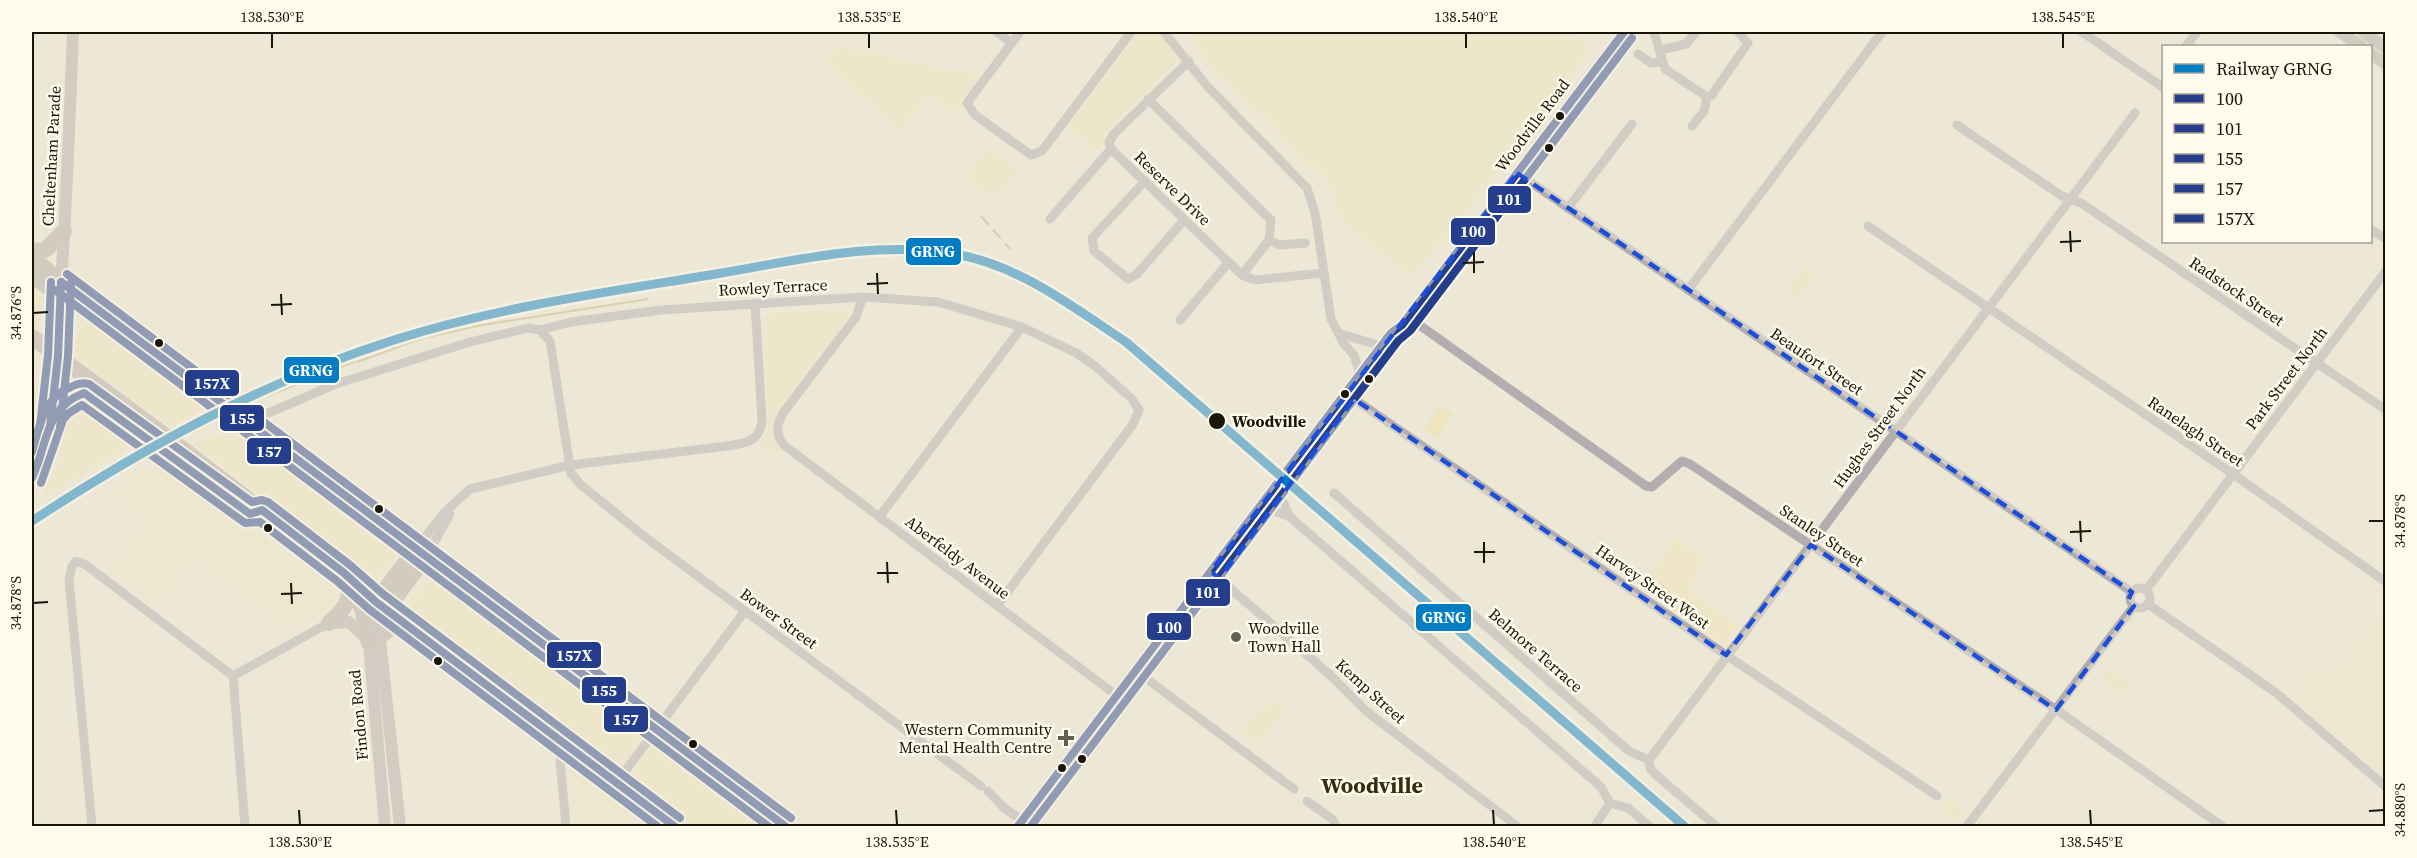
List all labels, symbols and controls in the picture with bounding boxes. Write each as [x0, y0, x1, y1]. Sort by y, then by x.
text: 138.530°E [240, 6, 304, 27]
text: 138.535°E [837, 6, 901, 27]
text: 138.540°E [1434, 6, 1498, 27]
text: 138.545°E [2031, 6, 2095, 27]
legend [2162, 45, 2372, 243]
text: Railway GRNG [2216, 56, 2332, 81]
street label: Woodville Road [1490, 74, 1574, 176]
street label: Cheltenham Parade [36, 85, 66, 227]
text: 100 [2216, 86, 2243, 111]
unlabelled marker [1554, 110, 1566, 122]
text: 101 [2216, 116, 2243, 141]
unlabelled marker [1543, 142, 1555, 154]
street label: Reserve Drive [1130, 146, 1216, 230]
text: 155 [2216, 146, 2243, 171]
text: 157 [2216, 176, 2243, 201]
line badge: 101 [1487, 185, 1532, 214]
text: 101 [1496, 188, 1522, 210]
text: 157X [2216, 206, 2255, 231]
line badge: 100 [1450, 217, 1496, 246]
text: 100 [1460, 220, 1486, 242]
line badge: GRNG [905, 237, 962, 266]
text: GRNG [911, 240, 955, 262]
street label: Radstock Street [2185, 251, 2289, 331]
street label: Rowley Terrace [718, 273, 828, 301]
text: 34.876°S [5, 285, 26, 340]
street label: Beaufort Street [1766, 322, 1868, 401]
street label: Park Street North [2240, 322, 2332, 434]
unlabelled marker [153, 337, 165, 349]
line badge: GRNG [283, 356, 340, 384]
text: GRNG [289, 359, 333, 381]
street label: Hughes Street North [1827, 361, 1931, 492]
line badge: 157X [184, 369, 240, 397]
text: 157X [194, 372, 231, 394]
unlabelled marker [1363, 373, 1375, 385]
unlabelled marker [1339, 388, 1351, 400]
street label: Ranelagh Street [2144, 391, 2249, 472]
line badge: 155 [219, 404, 265, 432]
text: 155 [229, 407, 255, 429]
place label: Woodville [1232, 410, 1306, 432]
marker: Woodville [1207, 411, 1227, 431]
line badge: 157 [246, 437, 292, 465]
text: 157 [256, 440, 282, 462]
text: 34.878°S [2389, 493, 2410, 548]
street label: Stanley Street [1776, 499, 1869, 572]
unlabelled marker [373, 503, 385, 515]
street label: Aberfeldy Avenue [901, 510, 1015, 604]
unlabelled marker [262, 522, 274, 534]
street label: Harvey Street West [1592, 539, 1715, 634]
text: 34.878°S [5, 575, 26, 630]
line badge: 101 [1185, 578, 1231, 607]
text: 101 [1195, 581, 1221, 603]
street label: Bower Street [736, 582, 823, 654]
line badge: GRNG [1415, 603, 1472, 632]
street label: Belmore Terrace [1484, 603, 1588, 697]
text: GRNG [1422, 606, 1466, 628]
line badge: 100 [1146, 612, 1192, 641]
text: 100 [1156, 616, 1182, 638]
place label: Woodville Town Hall [1248, 617, 1321, 657]
marker: Woodville Town Hall [1229, 630, 1243, 644]
line badge: 157X [546, 641, 602, 669]
text: 157X [556, 644, 593, 666]
street label: Kemp Street [1331, 654, 1411, 729]
unlabelled marker [432, 655, 444, 667]
street label: Findon Road [343, 669, 373, 761]
line badge: 155 [581, 676, 627, 704]
text: 155 [591, 679, 617, 701]
line badge: 157 [603, 705, 649, 733]
text: 157 [613, 708, 639, 730]
place label: Western Community Mental Health Centre [899, 718, 1053, 758]
marker: Western Community Mental Health Centre [1057, 729, 1075, 747]
unlabelled marker [687, 738, 699, 750]
unlabelled marker [1076, 753, 1088, 765]
unlabelled marker [1056, 762, 1068, 774]
district label: Woodville [1321, 770, 1423, 800]
text: 34.880°S [2389, 782, 2410, 837]
text: 138.530°E [268, 831, 332, 852]
text: 138.535°E [865, 831, 929, 852]
text: 138.540°E [1462, 831, 1526, 852]
text: 138.545°E [2059, 831, 2123, 852]

